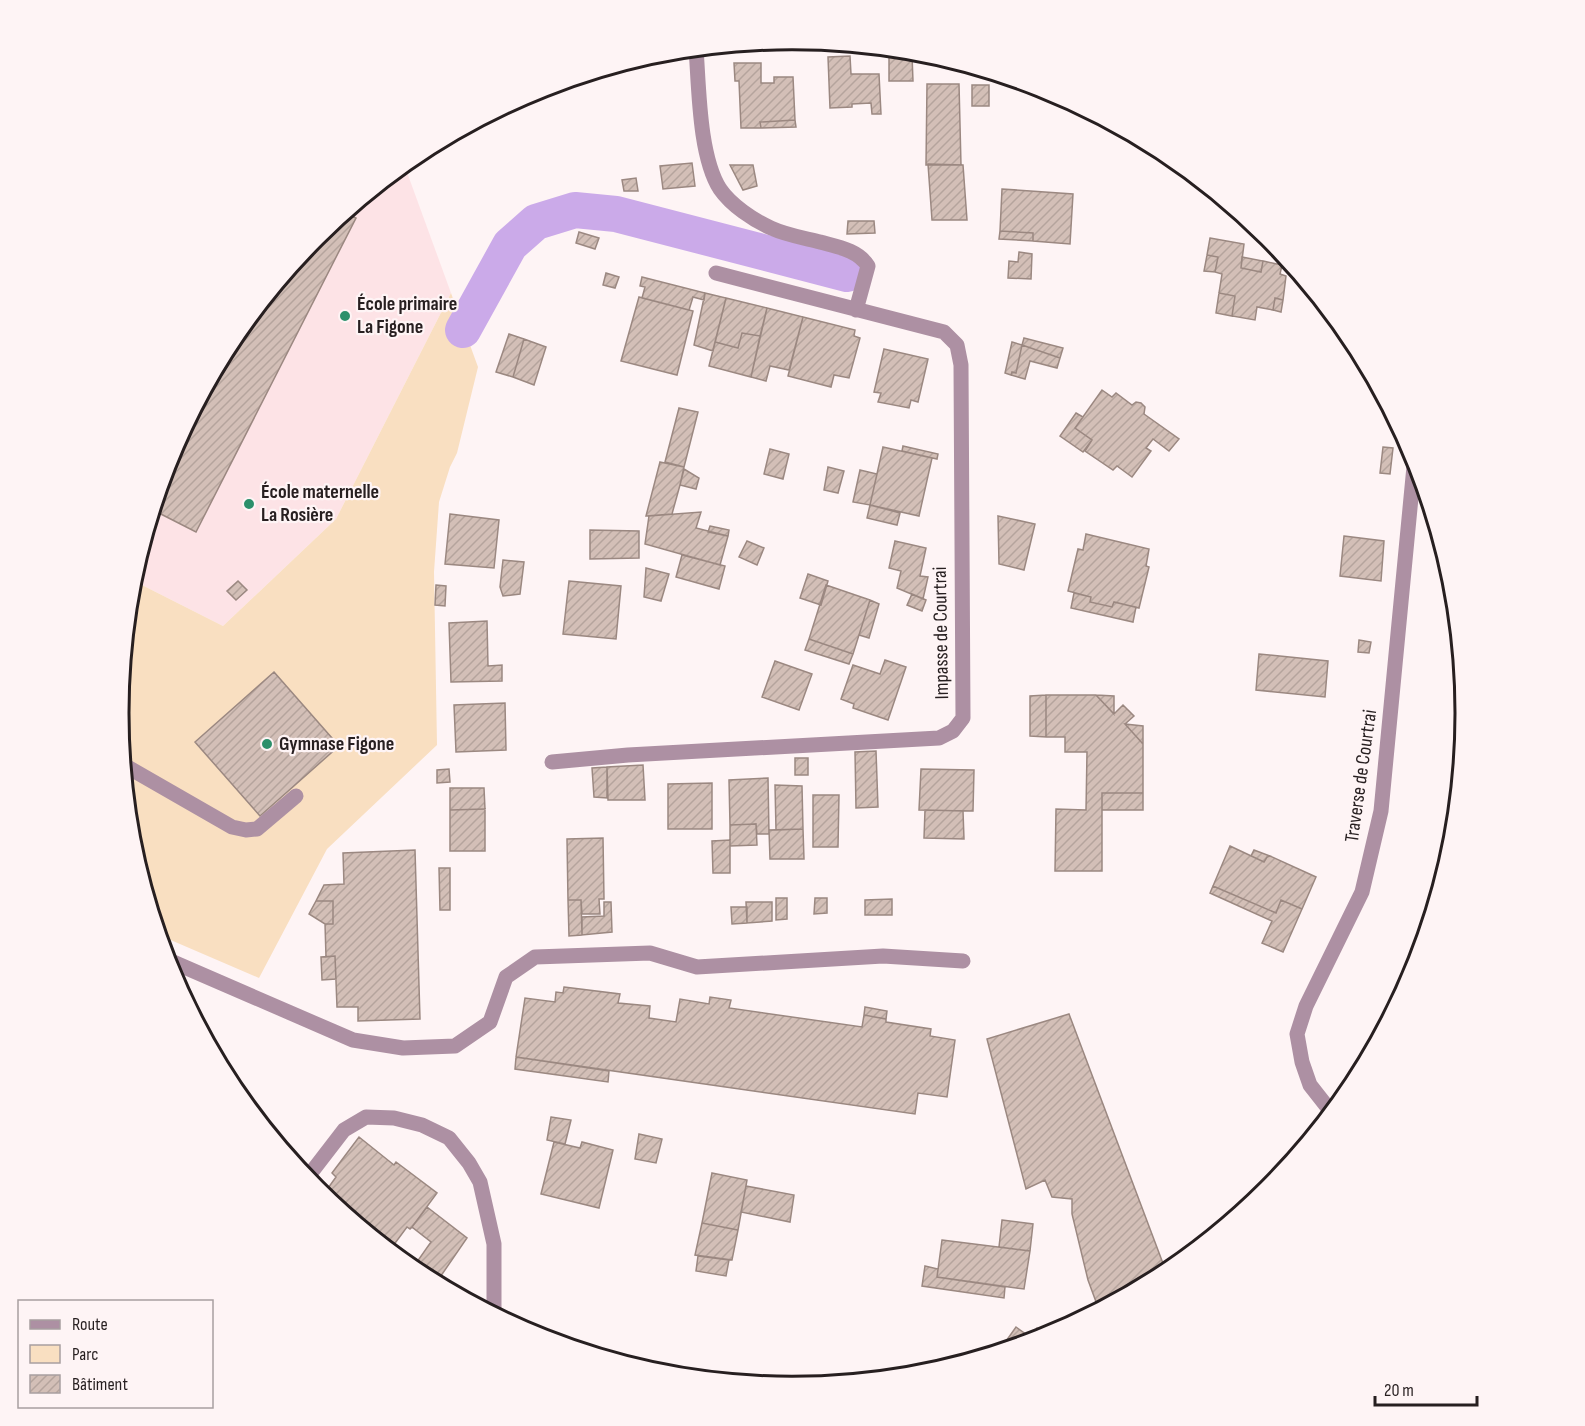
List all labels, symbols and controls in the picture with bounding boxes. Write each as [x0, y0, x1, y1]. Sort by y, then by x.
place label: École primaire La Figone [357, 292, 457, 339]
marker: École primaire La Figone [338, 309, 352, 323]
place label: École maternelle La Rosière [261, 480, 379, 527]
marker: École maternelle La Rosière [242, 497, 256, 511]
street label: Impasse de Courtrai [928, 566, 954, 700]
street label: Traverse de Courtrai [1340, 708, 1382, 844]
place label: Gymnase Figone [279, 732, 394, 756]
marker: Gymnase Figone [260, 737, 274, 751]
legend [18, 1300, 213, 1408]
text: Route [72, 1314, 108, 1335]
text: Parc [72, 1344, 98, 1365]
scale bar [1375, 1369, 1477, 1407]
text: Bâtiment [72, 1374, 128, 1395]
text: 20 m [1384, 1380, 1414, 1401]

